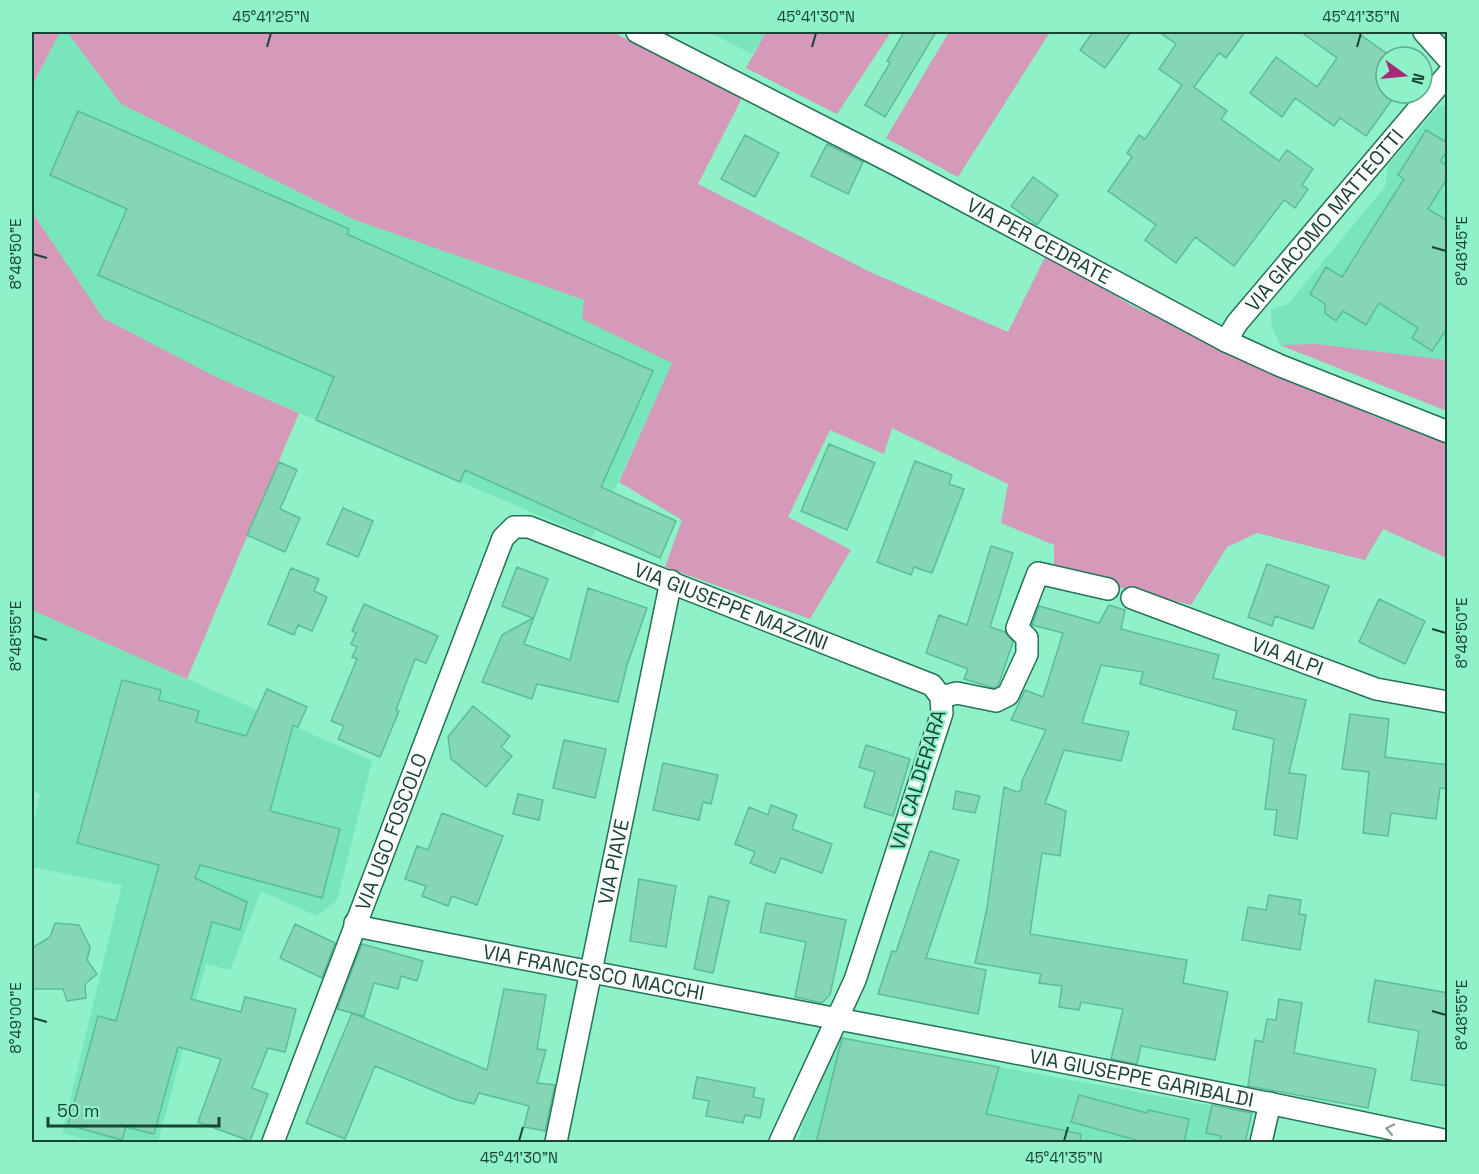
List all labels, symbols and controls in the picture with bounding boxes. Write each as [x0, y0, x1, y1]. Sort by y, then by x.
text: 45°41'25"N [232, 7, 310, 26]
text: 45°41'30"N [777, 7, 855, 26]
text: 45°41'35"N [1322, 7, 1400, 26]
north arrow [1374, 45, 1434, 105]
text: N [1406, 71, 1430, 87]
street label: VIA GIACOMO MATTEOTTI [1239, 123, 1409, 317]
street label: VIA PER CEDRATE [962, 192, 1116, 290]
text: 8°48'45"E [1452, 216, 1471, 286]
text: 8°48'50"E [6, 219, 25, 289]
street label: VIA GIUSEPPE MAZZINI [630, 557, 832, 656]
text: 8°48'50"E [1452, 598, 1471, 668]
text: 8°48'55"E [6, 601, 25, 671]
street label: VIA ALPI [1248, 631, 1327, 681]
street label: VIA CALDERARA [884, 706, 952, 854]
street label: VIA UGO FOSCOLO [349, 749, 433, 914]
street label: VIA PIAVE [592, 817, 635, 907]
street label: VIA FRANCESCO MACCHI [480, 938, 707, 1006]
text: 8°48'55"E [1452, 980, 1471, 1050]
text: 8°49'00"E [6, 982, 25, 1054]
street label: VIA GIUSEPPE GARIBALDI [1027, 1043, 1256, 1113]
scale bar [48, 1090, 219, 1128]
text: 50 m [57, 1099, 99, 1122]
one-way arrow [1386, 1123, 1396, 1136]
text: 45°41'30"N [480, 1148, 558, 1167]
text: 45°41'35"N [1025, 1148, 1103, 1167]

